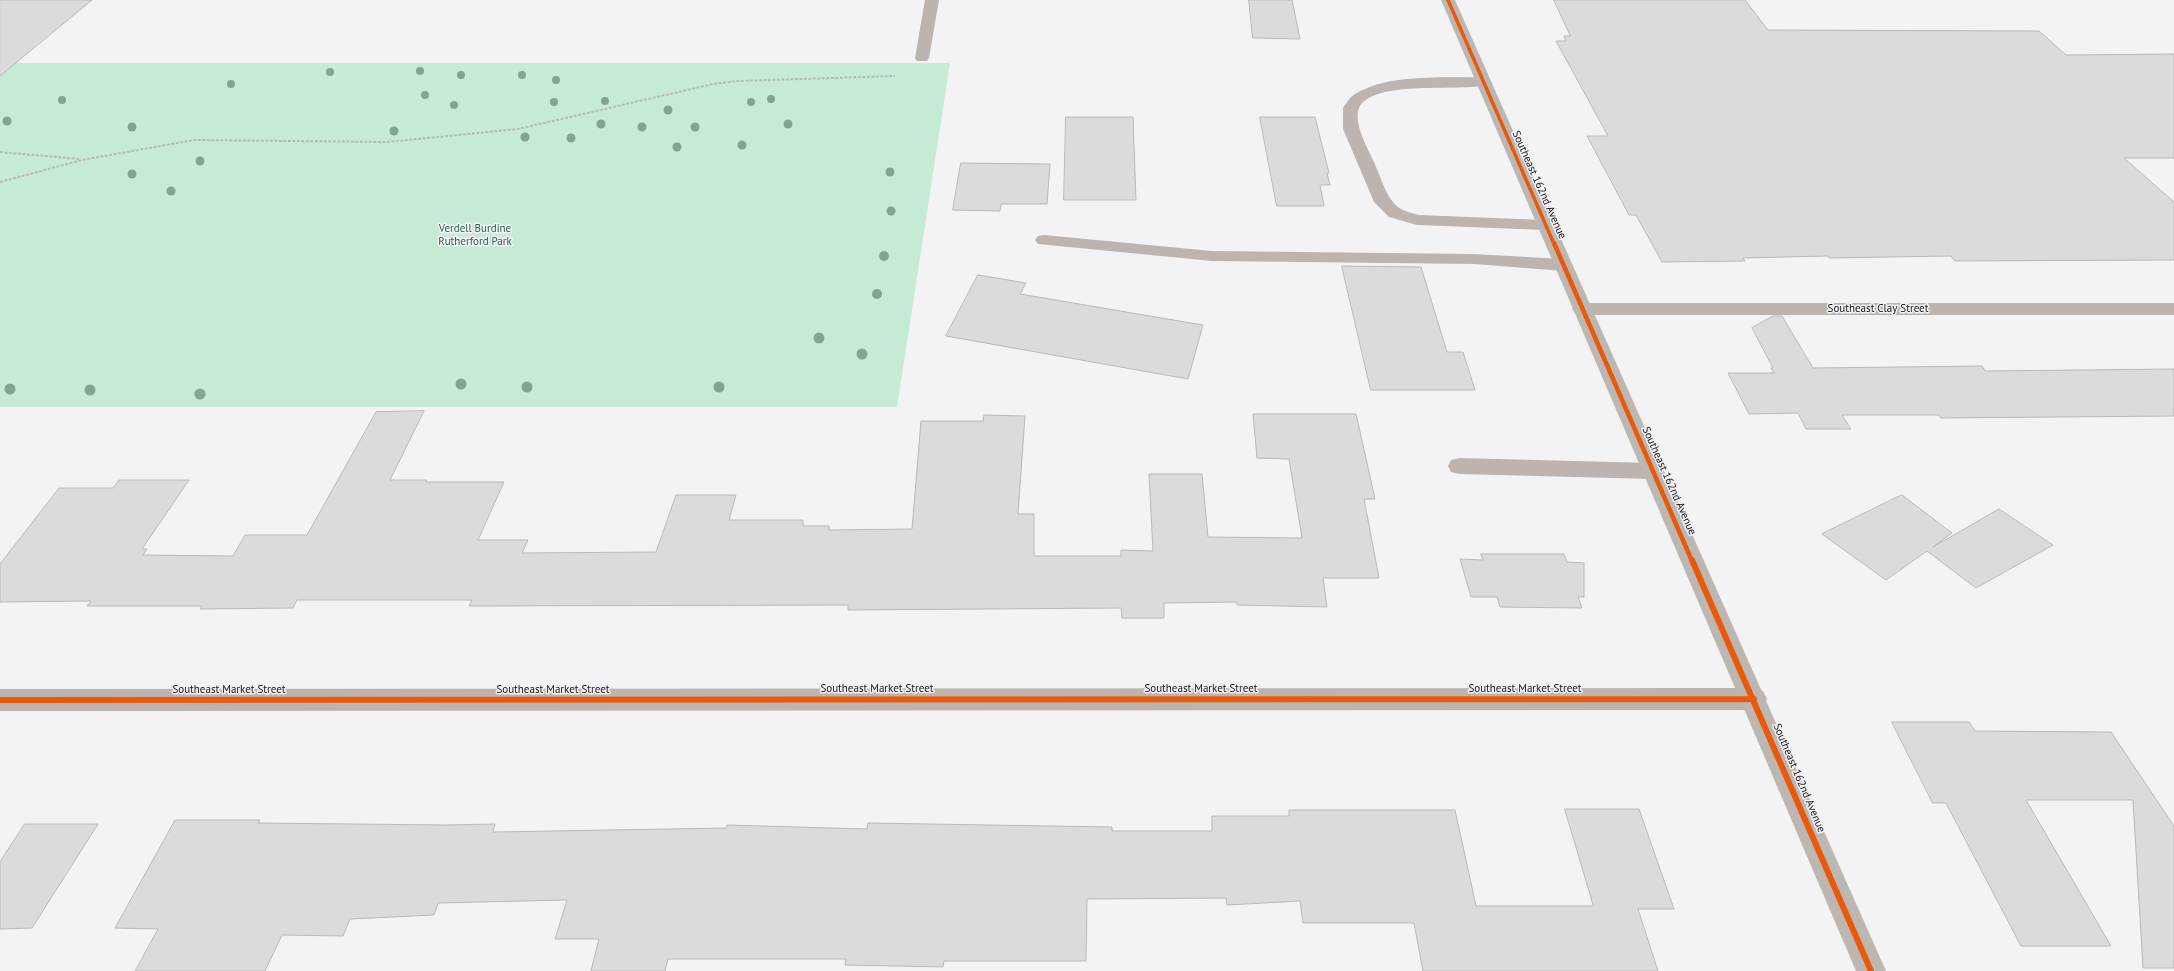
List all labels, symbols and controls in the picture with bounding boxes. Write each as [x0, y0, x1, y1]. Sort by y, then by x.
street label: Southeast 162nd Avenue [1509, 129, 1569, 241]
park label: Verdell Burdine Rutherford Park [438, 222, 512, 248]
street label: Southeast Clay Street [1828, 302, 1928, 316]
street label: Southeast 162nd Avenue [1639, 425, 1699, 537]
street label: Southeast Market Street [820, 682, 934, 696]
street label: Southeast Market Street [1144, 682, 1258, 696]
street label: Southeast Market Street [1468, 682, 1582, 696]
street label: Southeast Market Street [172, 683, 286, 697]
street label: Southeast Market Street [496, 683, 610, 697]
street label: Southeast 162nd Avenue [1770, 722, 1828, 834]

